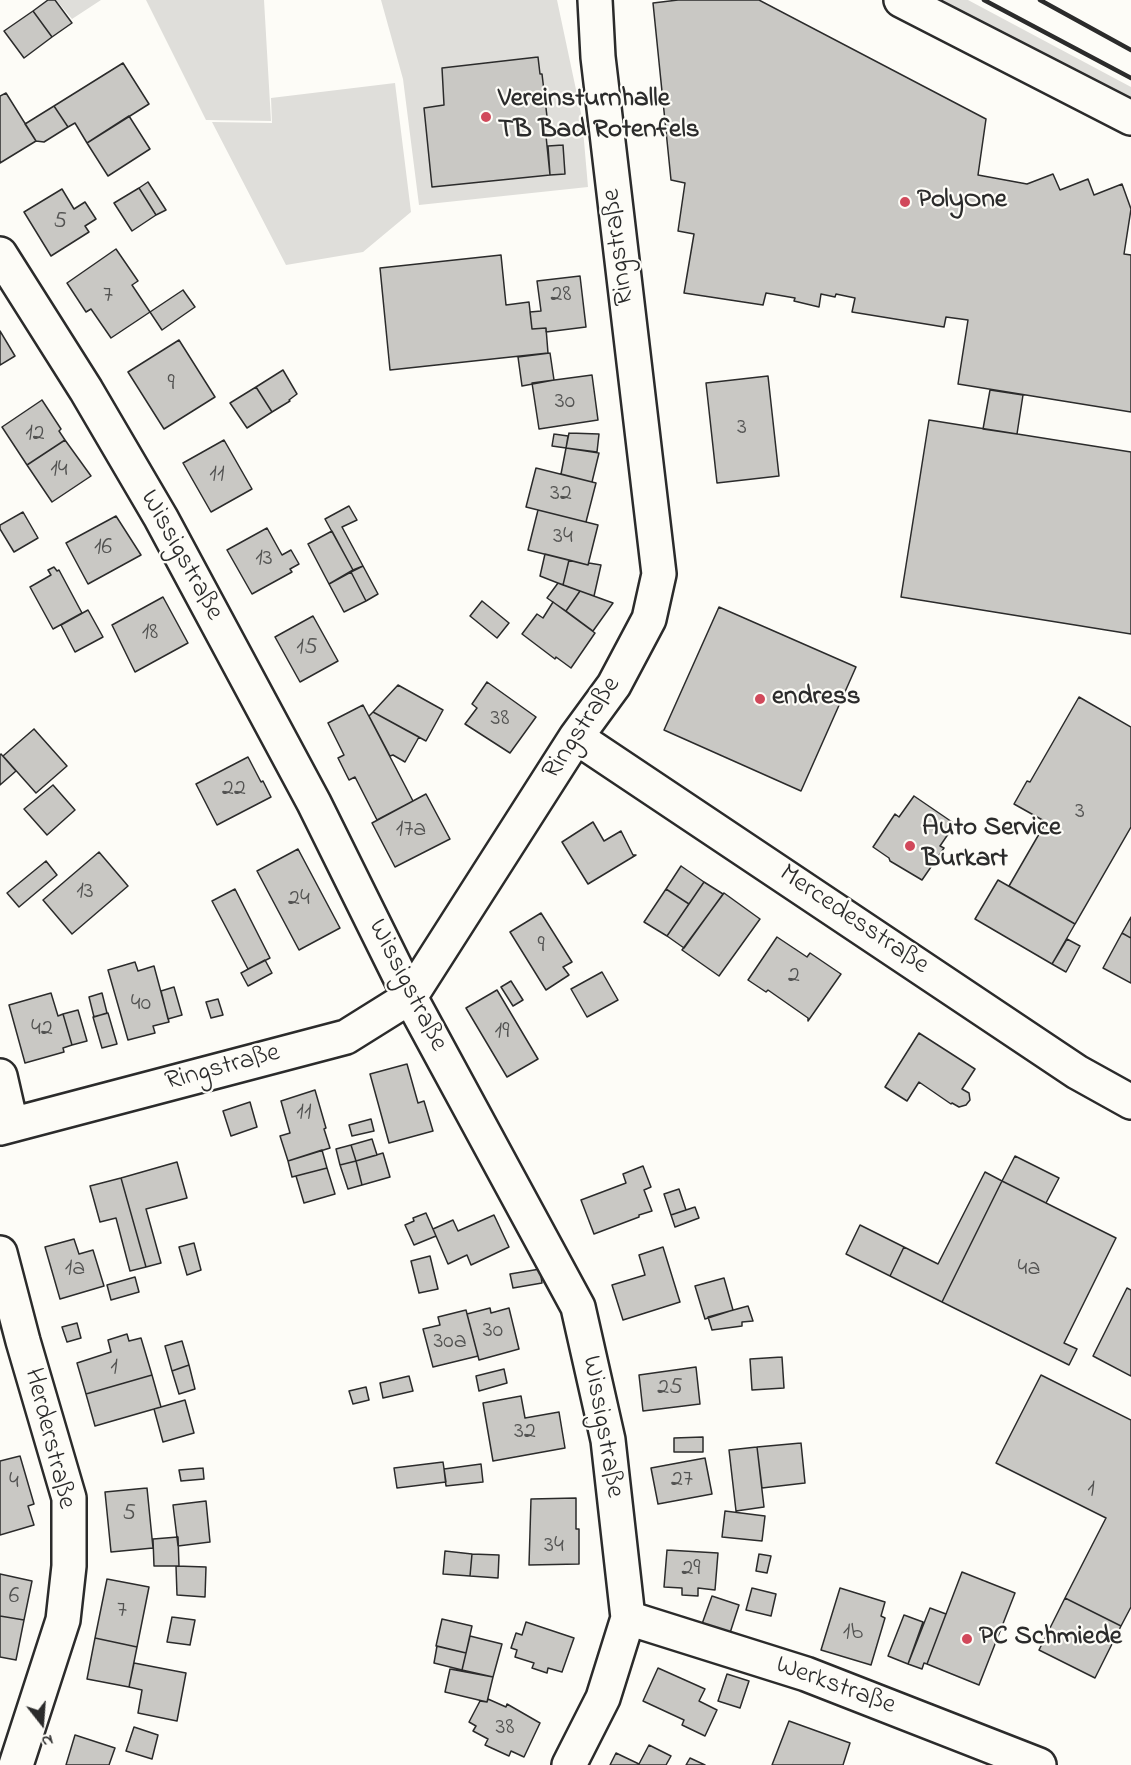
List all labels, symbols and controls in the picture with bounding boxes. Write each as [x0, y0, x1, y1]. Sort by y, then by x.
place label: Vereinsturnhalle TB Bad Rotenfels [498, 85, 699, 148]
marker: Vereinsturnhalle TB Bad Rotenfels [479, 110, 493, 124]
place label: PolyOne [917, 186, 1007, 218]
street label: Ringstraße [597, 187, 643, 307]
marker: PolyOne [898, 195, 912, 209]
house number: 5 [53, 209, 67, 237]
house number: 28 [551, 282, 571, 310]
house number: 7 [103, 283, 113, 311]
house number: 9 [167, 371, 175, 399]
house number: 30 [555, 389, 575, 417]
house number: 3 [737, 415, 747, 443]
house number: 12 [25, 421, 45, 449]
house number: 14 [50, 457, 68, 485]
house number: 11 [209, 462, 225, 490]
house number: 32 [550, 481, 572, 509]
street label: Wissigstraße [131, 485, 229, 627]
house number: 34 [553, 524, 573, 552]
house number: 16 [94, 535, 112, 563]
house number: 13 [255, 546, 273, 574]
house number: 18 [142, 620, 158, 648]
house number: 15 [296, 635, 318, 663]
street label: Ringstraße [537, 671, 629, 787]
place label: endress [772, 683, 861, 715]
marker: endress [753, 692, 767, 706]
house number: 38 [491, 706, 509, 734]
house number: 22 [222, 776, 246, 804]
house number: 3 [1075, 799, 1085, 827]
place label: Auto Service Burkart [922, 814, 1061, 877]
house number: 17a [396, 817, 426, 845]
marker: Auto Service Burkart [903, 839, 917, 853]
street label: Mercedesstraße [772, 859, 934, 983]
house number: 13 [76, 879, 94, 907]
house number: 24 [288, 886, 310, 914]
street label: Wissigstraße [359, 915, 453, 1057]
house number: 9 [537, 933, 545, 961]
house number: 2 [788, 963, 800, 991]
house number: 40 [131, 991, 151, 1019]
house number: 42 [31, 1016, 53, 1044]
house number: 19 [495, 1019, 509, 1047]
street label: Ringstraße [162, 1038, 284, 1100]
house number: 11 [296, 1100, 312, 1128]
house number: 1a [65, 1256, 85, 1284]
house number: 4a [1018, 1256, 1040, 1284]
house number: 30 [483, 1318, 503, 1346]
house number: 30a [433, 1329, 467, 1357]
street label: Wissigstraße [573, 1353, 629, 1501]
house number: 1 [110, 1355, 118, 1383]
street label: Herderstraße [15, 1365, 81, 1513]
house number: 25 [657, 1375, 683, 1403]
house number: 32 [514, 1419, 536, 1447]
house number: 27 [671, 1467, 693, 1495]
house number: 4 [9, 1469, 19, 1497]
house number: 1 [1087, 1477, 1095, 1505]
house number: 5 [122, 1501, 136, 1529]
house number: 34 [544, 1533, 564, 1561]
house number: 29 [681, 1556, 701, 1584]
house number: 6 [9, 1584, 19, 1612]
house number: 7 [117, 1598, 127, 1626]
house number: 1b [843, 1620, 863, 1648]
place label: PC Schmiede [979, 1623, 1122, 1655]
marker: PC Schmiede [960, 1632, 974, 1646]
street label: Werkstraße [771, 1650, 899, 1724]
north arrow [12, 1693, 72, 1753]
house number: 38 [496, 1715, 514, 1743]
text: N [39, 1727, 56, 1753]

